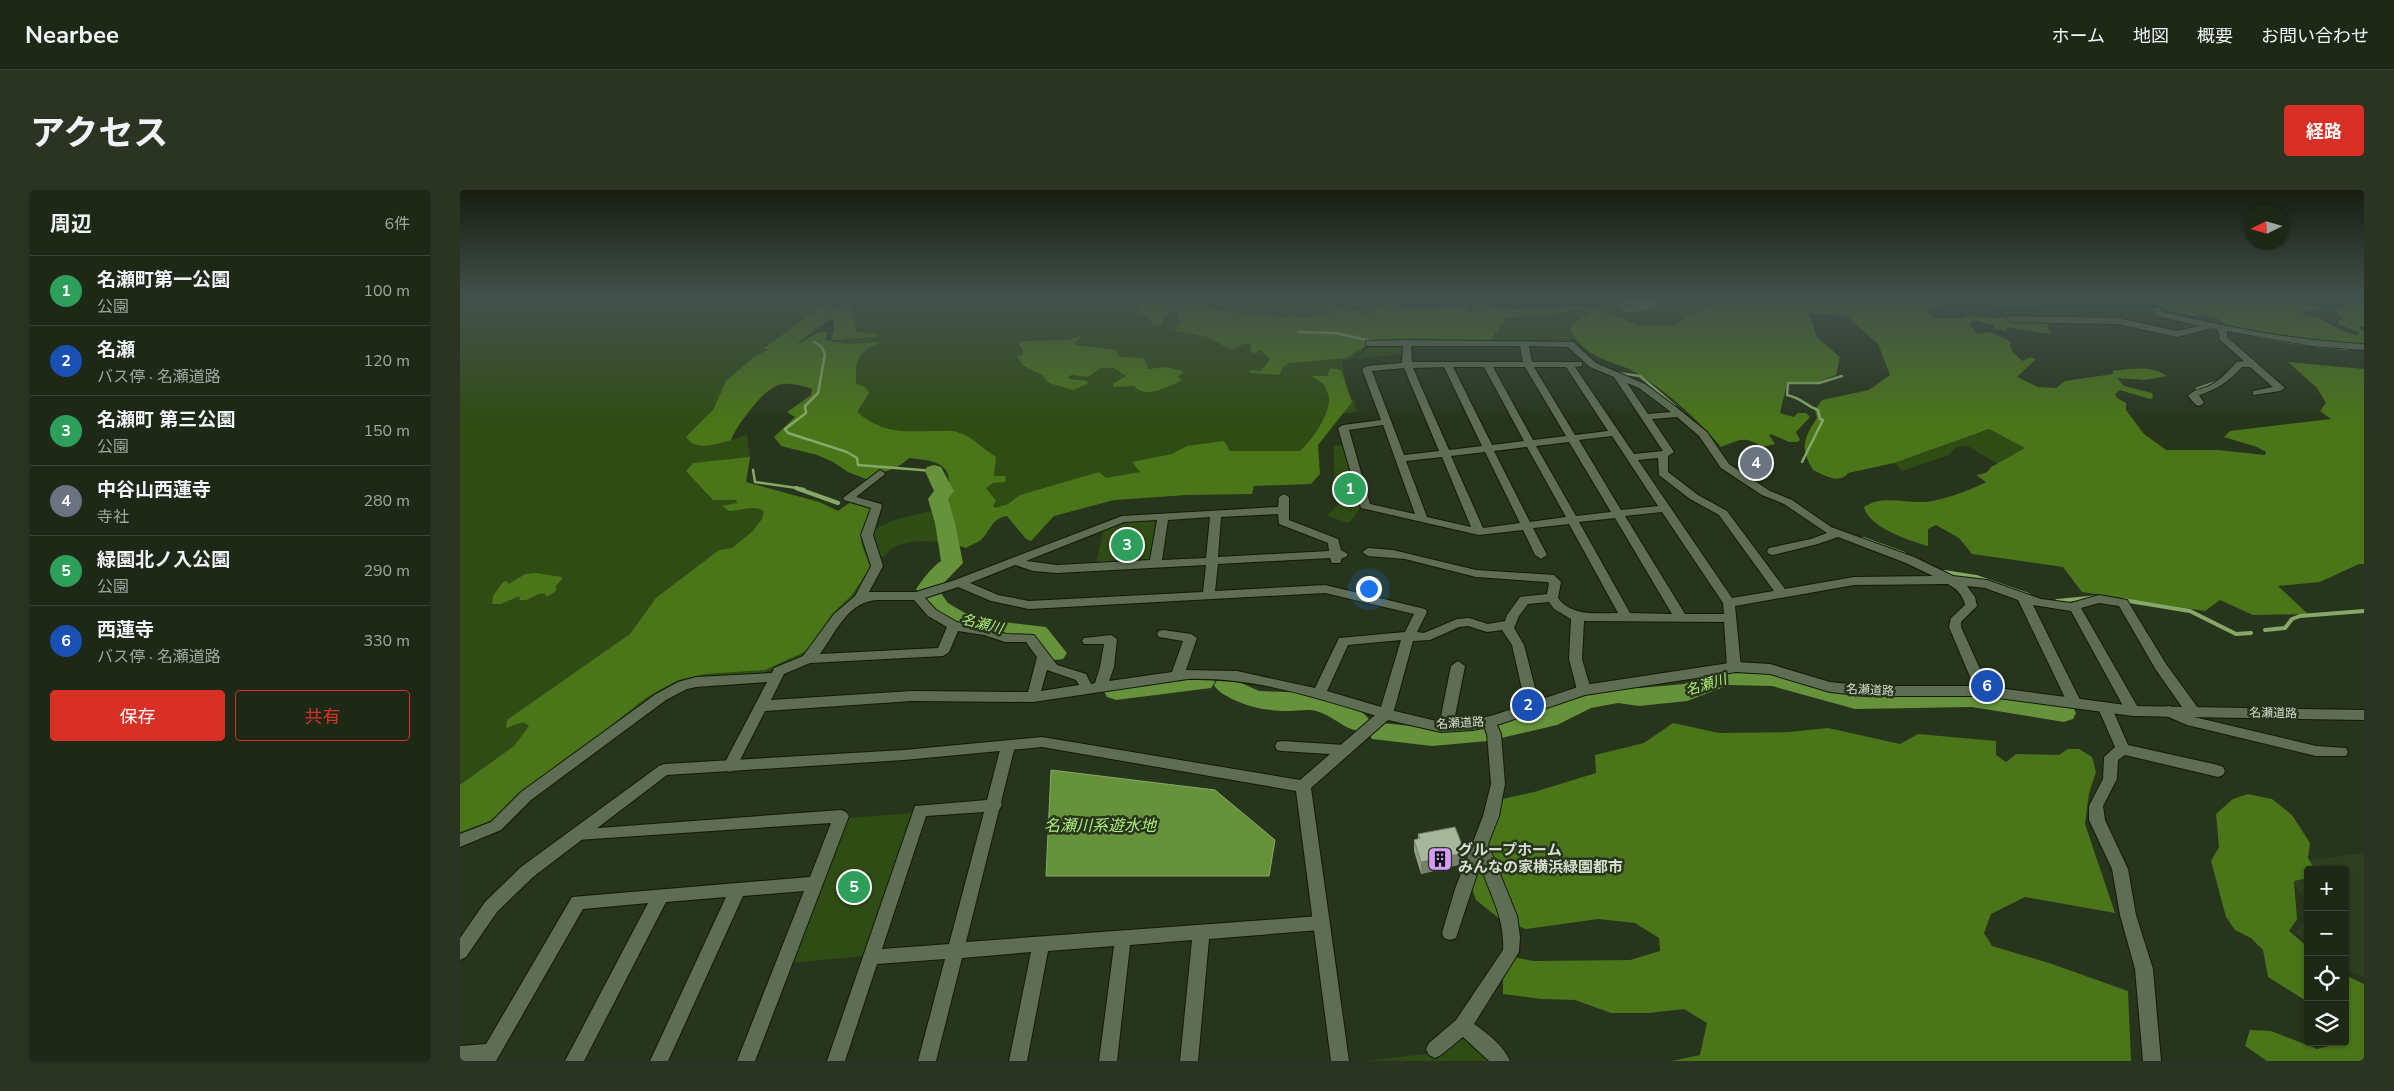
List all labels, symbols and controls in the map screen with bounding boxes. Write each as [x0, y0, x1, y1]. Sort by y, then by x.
text: Nearbee [25, 19, 119, 51]
text: ホーム [2052, 24, 2105, 48]
text: 地図 [2133, 24, 2169, 48]
text: 概要 [2197, 24, 2233, 48]
text: お問い合わせ [2261, 24, 2369, 48]
button: 経路 [2284, 105, 2364, 156]
text: アクセス [30, 110, 168, 157]
north arrow [2244, 205, 2289, 250]
text: 周辺 [50, 210, 92, 238]
text: 6件 [384, 213, 410, 235]
text: 名瀬町第一公園 [97, 267, 230, 293]
text: 1 [61, 280, 71, 302]
text: 100 m [363, 280, 410, 302]
text: 公園 [97, 296, 129, 318]
text: 名瀬 [97, 337, 135, 363]
text: 2 [61, 350, 71, 372]
text: 120 m [363, 350, 410, 372]
text: バス停 · 名瀬道路 [97, 366, 221, 388]
text: 名瀬町 第三公園 [97, 407, 235, 433]
text: 3 [61, 420, 71, 442]
text: 150 m [363, 420, 410, 442]
text: 公園 [97, 436, 129, 458]
pin: 4 [1740, 444, 1772, 482]
pin: 1 [1334, 470, 1366, 508]
text: 中谷山西蓮寺 [97, 477, 211, 503]
text: 4 [61, 490, 71, 512]
text: 280 m [363, 490, 410, 512]
text: 寺社 [97, 506, 129, 528]
pin: 3 [1111, 526, 1143, 564]
text: 緑園北ノ入公園 [97, 547, 230, 573]
text: 5 [61, 560, 71, 582]
text: 290 m [363, 560, 410, 582]
text: 公園 [97, 576, 129, 598]
your location [1356, 576, 1382, 602]
water label: 名瀬川 [959, 610, 1007, 639]
text: 西蓮寺 [97, 617, 154, 643]
text: 6 [61, 630, 71, 652]
text: 330 m [363, 630, 410, 652]
text: バス停 · 名瀬道路 [97, 646, 221, 668]
pin: 6 [1971, 667, 2003, 705]
water label: 名瀬川 [1683, 669, 1731, 700]
street label: 名瀬道路 [1846, 681, 1894, 699]
pin: 2 [1512, 686, 1544, 724]
button: 保存 [50, 690, 225, 741]
button: 共有 [235, 690, 410, 741]
street label: 名瀬道路 [2249, 705, 2297, 721]
street label: 名瀬道路 [1436, 714, 1484, 732]
water label: 名瀬川系遊水地 [1044, 815, 1158, 837]
place label: グループホーム みんなの家横浜緑園都市 [1458, 840, 1623, 877]
building icon: グループホーム みんなの家横浜緑園都市 [1427, 846, 1453, 872]
map controls [2304, 866, 2349, 1046]
button: + [2304, 866, 2349, 911]
pin: 5 [838, 868, 870, 906]
button: − [2304, 911, 2349, 956]
button: locate [2304, 956, 2349, 1001]
button: layers [2304, 1001, 2349, 1046]

